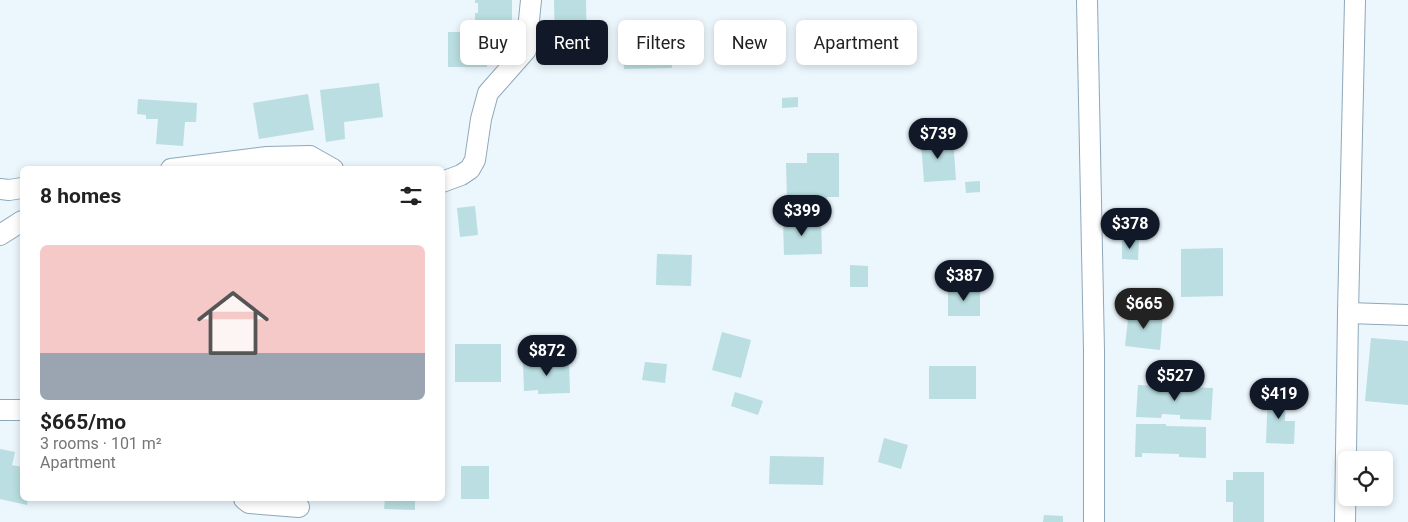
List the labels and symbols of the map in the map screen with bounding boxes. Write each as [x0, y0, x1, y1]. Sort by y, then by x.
pin: $739 [908, 118, 968, 160]
pin: $399 [772, 194, 832, 237]
pin: $378 [1100, 208, 1160, 250]
pin: $387 [934, 260, 994, 302]
pin: $665 [1114, 288, 1174, 330]
pin: $872 [517, 334, 577, 377]
pin: $527 [1145, 360, 1205, 402]
pin: $419 [1249, 378, 1309, 420]

